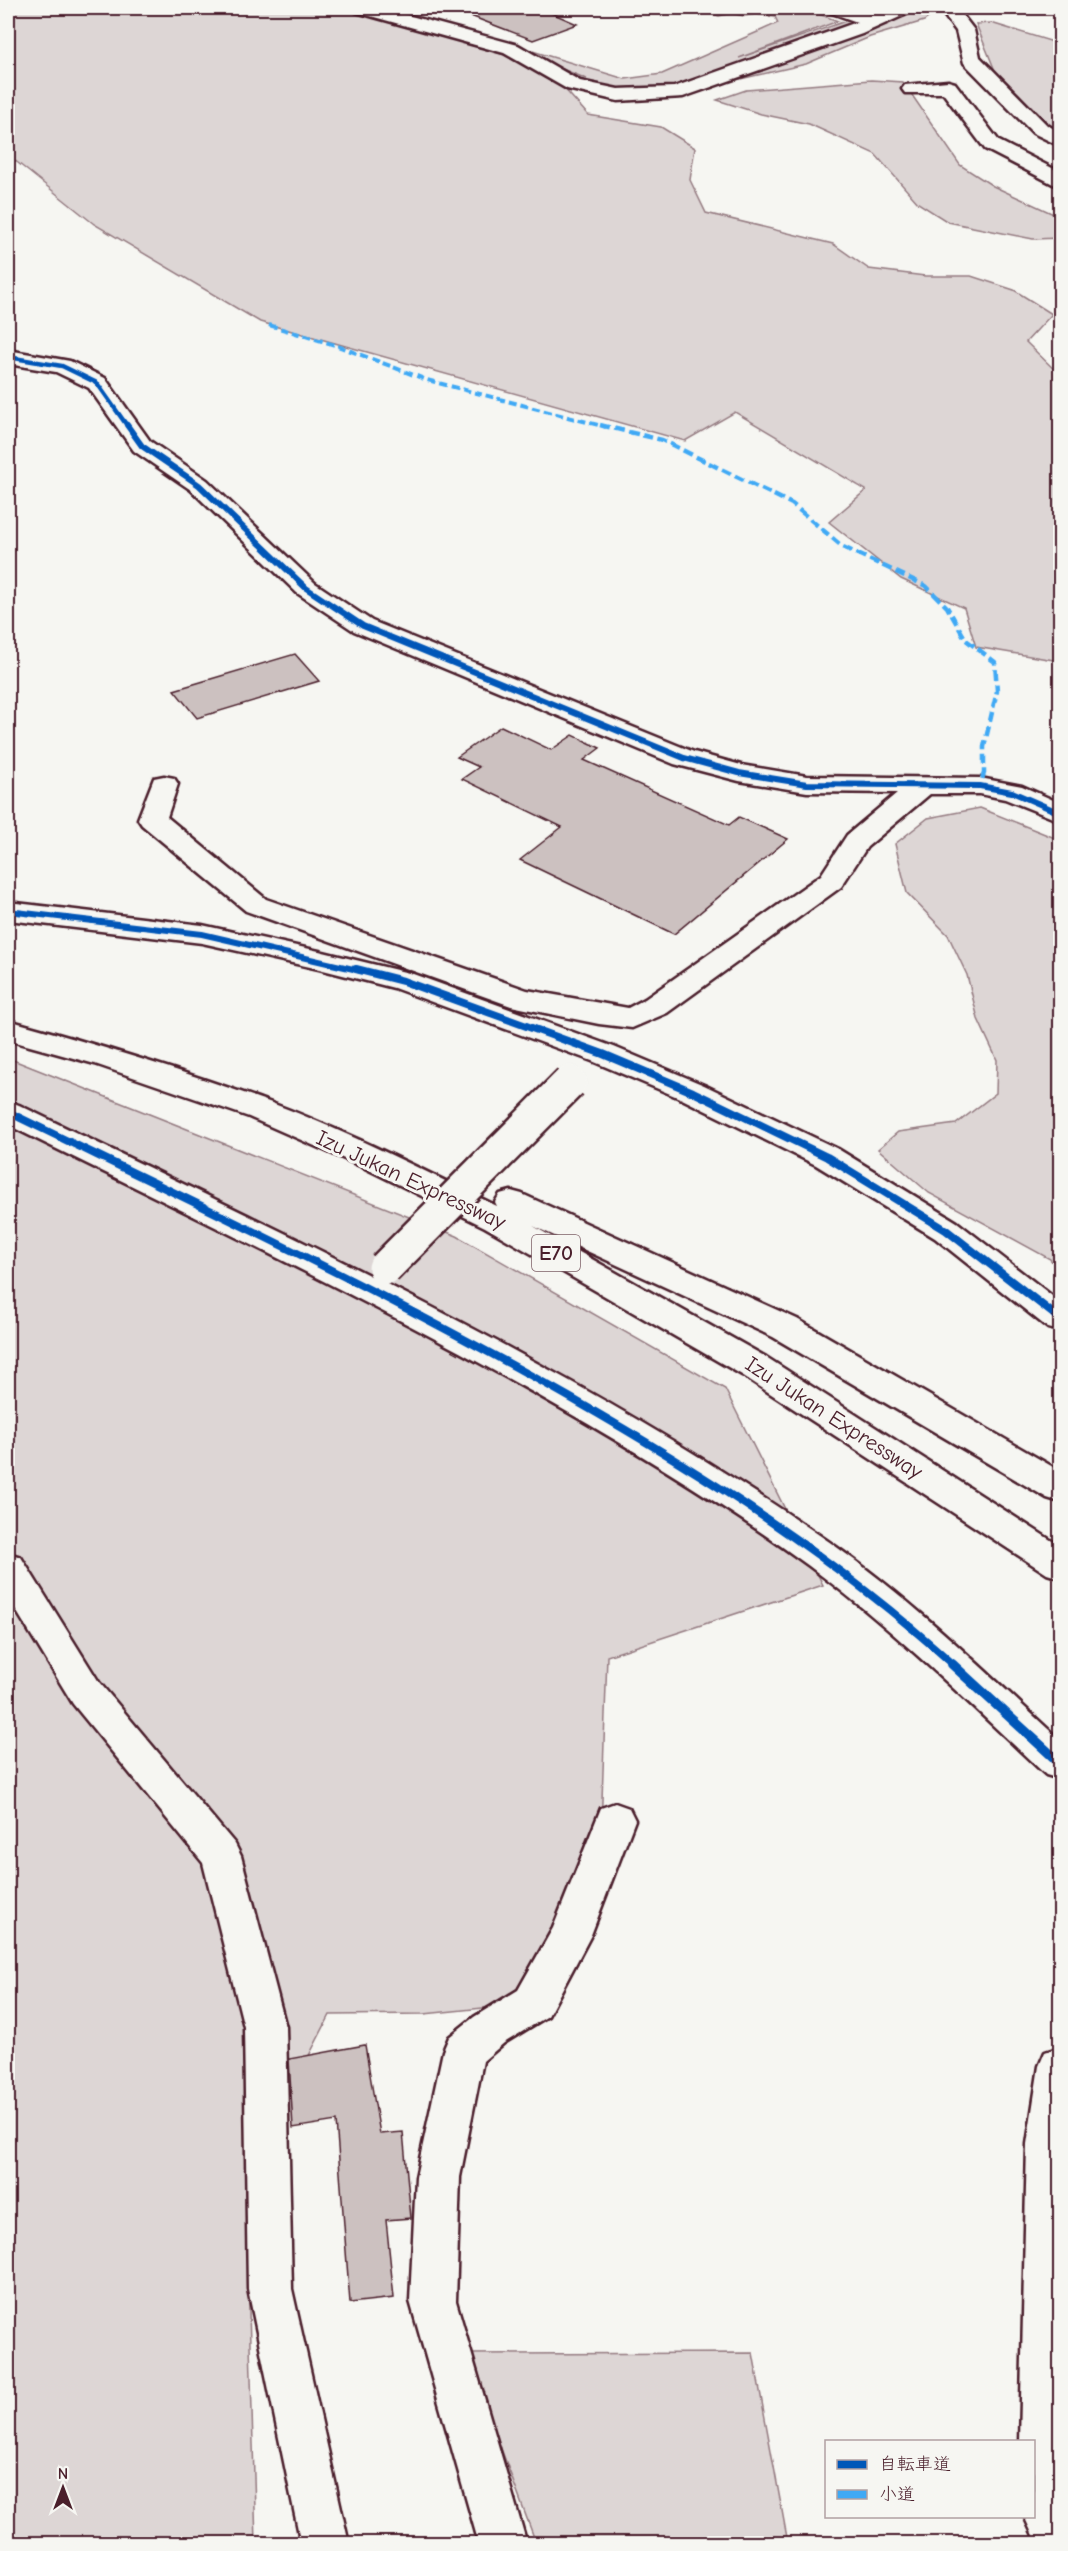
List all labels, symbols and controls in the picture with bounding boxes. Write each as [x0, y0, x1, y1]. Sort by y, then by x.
street label: Izu Jukan Expressway [312, 1125, 510, 1235]
road number: E70 [532, 1235, 580, 1271]
street label: Izu Jukan Expressway [741, 1351, 928, 1485]
legend [825, 2440, 1035, 2518]
text: 自転車道 [879, 2454, 951, 2475]
north arrow [33, 2458, 93, 2518]
text: N [58, 2465, 68, 2483]
text: 小道 [879, 2484, 915, 2505]

